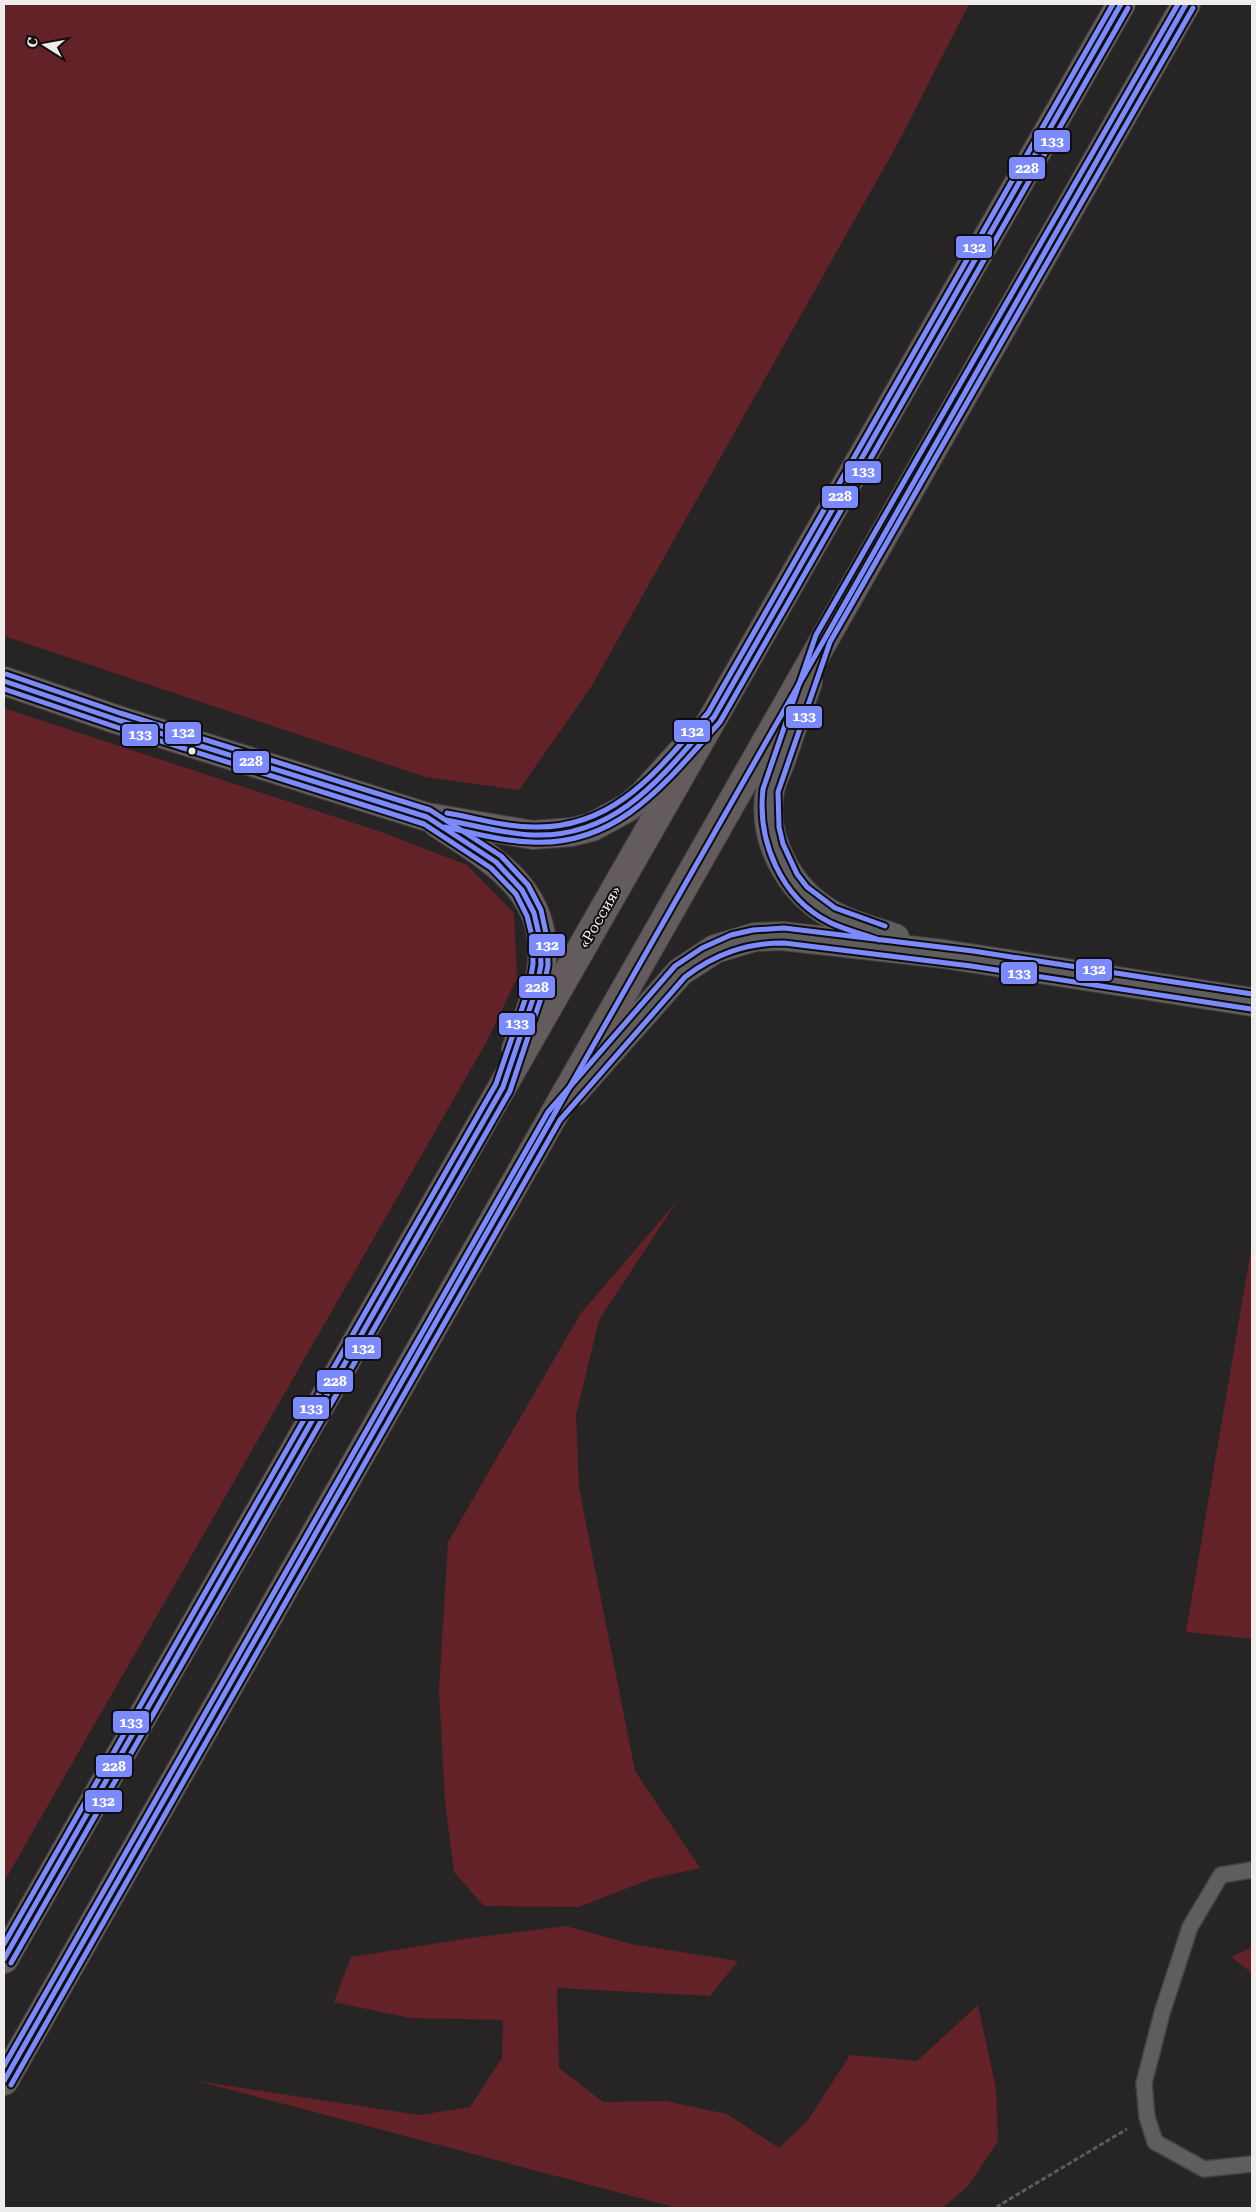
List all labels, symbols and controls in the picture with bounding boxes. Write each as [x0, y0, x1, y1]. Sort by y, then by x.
north arrow [20, 20, 70, 70]
text: С [23, 36, 41, 49]
line badge: 133 [1033, 129, 1071, 153]
text: 133 [1040, 133, 1064, 149]
line badge: 228 [1008, 156, 1046, 180]
text: 228 [1015, 160, 1039, 176]
line badge: 132 [955, 235, 993, 259]
text: 132 [962, 239, 986, 255]
line badge: 133 [844, 460, 882, 484]
text: 133 [851, 463, 875, 479]
line badge: 228 [821, 485, 859, 509]
text: 228 [828, 488, 852, 504]
line badge: 133 [785, 705, 823, 729]
text: 133 [792, 708, 816, 724]
line badge: 132 [673, 719, 711, 743]
line badge: 132 [164, 721, 202, 745]
line badge: 133 [121, 723, 159, 747]
text: 132 [680, 723, 704, 739]
text: 132 [171, 724, 195, 740]
text: 133 [128, 726, 152, 742]
unlabelled marker [187, 746, 197, 756]
line badge: 228 [232, 750, 270, 774]
text: 228 [239, 753, 263, 769]
street label: «Россия» [575, 883, 625, 951]
line badge: 132 [528, 933, 566, 957]
text: 132 [535, 937, 559, 953]
line badge: 132 [1075, 958, 1113, 982]
line badge: 133 [1000, 961, 1038, 985]
text: 132 [1082, 961, 1106, 977]
text: 133 [1007, 965, 1031, 981]
line badge: 228 [518, 975, 556, 999]
text: 228 [525, 979, 549, 995]
line badge: 133 [498, 1012, 536, 1036]
text: 133 [505, 1015, 529, 1031]
line badge: 132 [344, 1336, 382, 1360]
text: 132 [351, 1340, 375, 1356]
line badge: 228 [316, 1369, 354, 1393]
text: 228 [323, 1373, 347, 1389]
line badge: 133 [292, 1396, 330, 1420]
text: 133 [299, 1400, 323, 1416]
line badge: 133 [112, 1710, 150, 1734]
text: 133 [119, 1714, 143, 1730]
line badge: 228 [95, 1754, 133, 1778]
text: 228 [102, 1758, 126, 1774]
line badge: 132 [84, 1789, 123, 1813]
text: 132 [91, 1793, 115, 1809]

